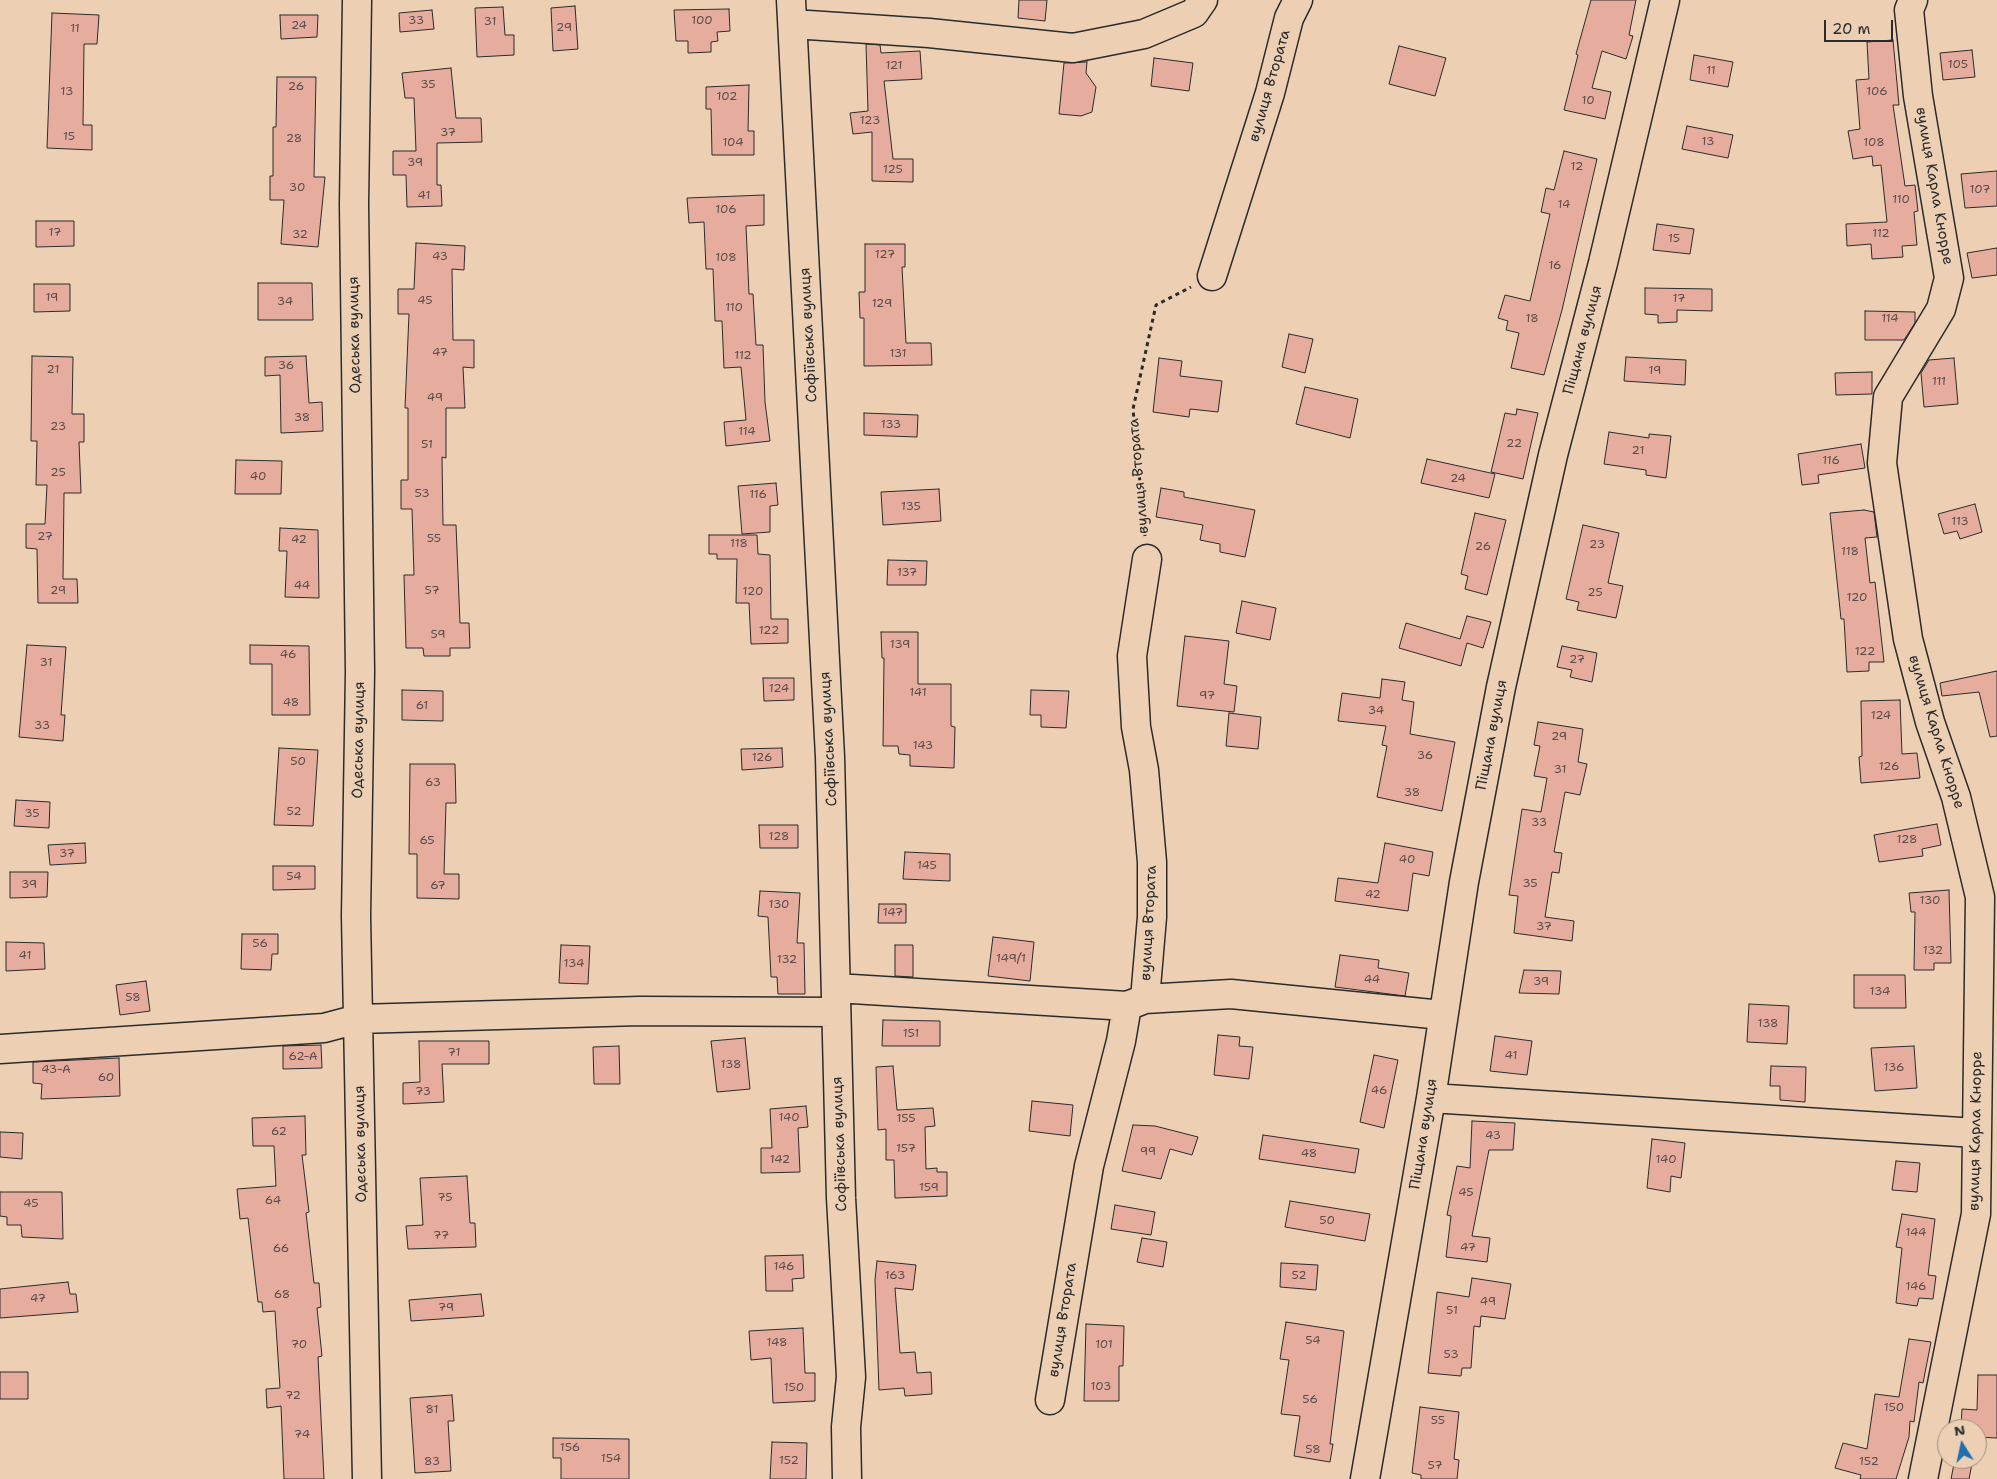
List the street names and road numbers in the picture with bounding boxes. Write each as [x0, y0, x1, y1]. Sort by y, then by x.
street label: вулиця Втората [1245, 28, 1295, 144]
street label: вулиця Карла Кнорре [1911, 106, 1957, 266]
street label: Софіївська вулиця [796, 267, 822, 403]
street label: Одеська вулиця [345, 276, 365, 394]
street label: Піщана вулиця [1560, 284, 1606, 396]
street label: вулиця Втората [1125, 417, 1153, 535]
street label: вулиця Карла Кнорре [1904, 653, 1968, 811]
street label: Софіївська вулиця [816, 671, 842, 807]
street label: Піщана вулиця [1472, 678, 1512, 792]
street label: Одеська вулиця [349, 681, 369, 799]
street label: вулиця Втората [1137, 865, 1161, 981]
street label: вулиця Карла Кнорре [1966, 1051, 1986, 1211]
street label: Софіївська вулиця [829, 1076, 851, 1212]
street label: Піщана вулиця [1406, 1077, 1442, 1191]
street label: Одеська вулиця [351, 1085, 371, 1203]
street label: вулиця Втората [1045, 1261, 1081, 1379]

